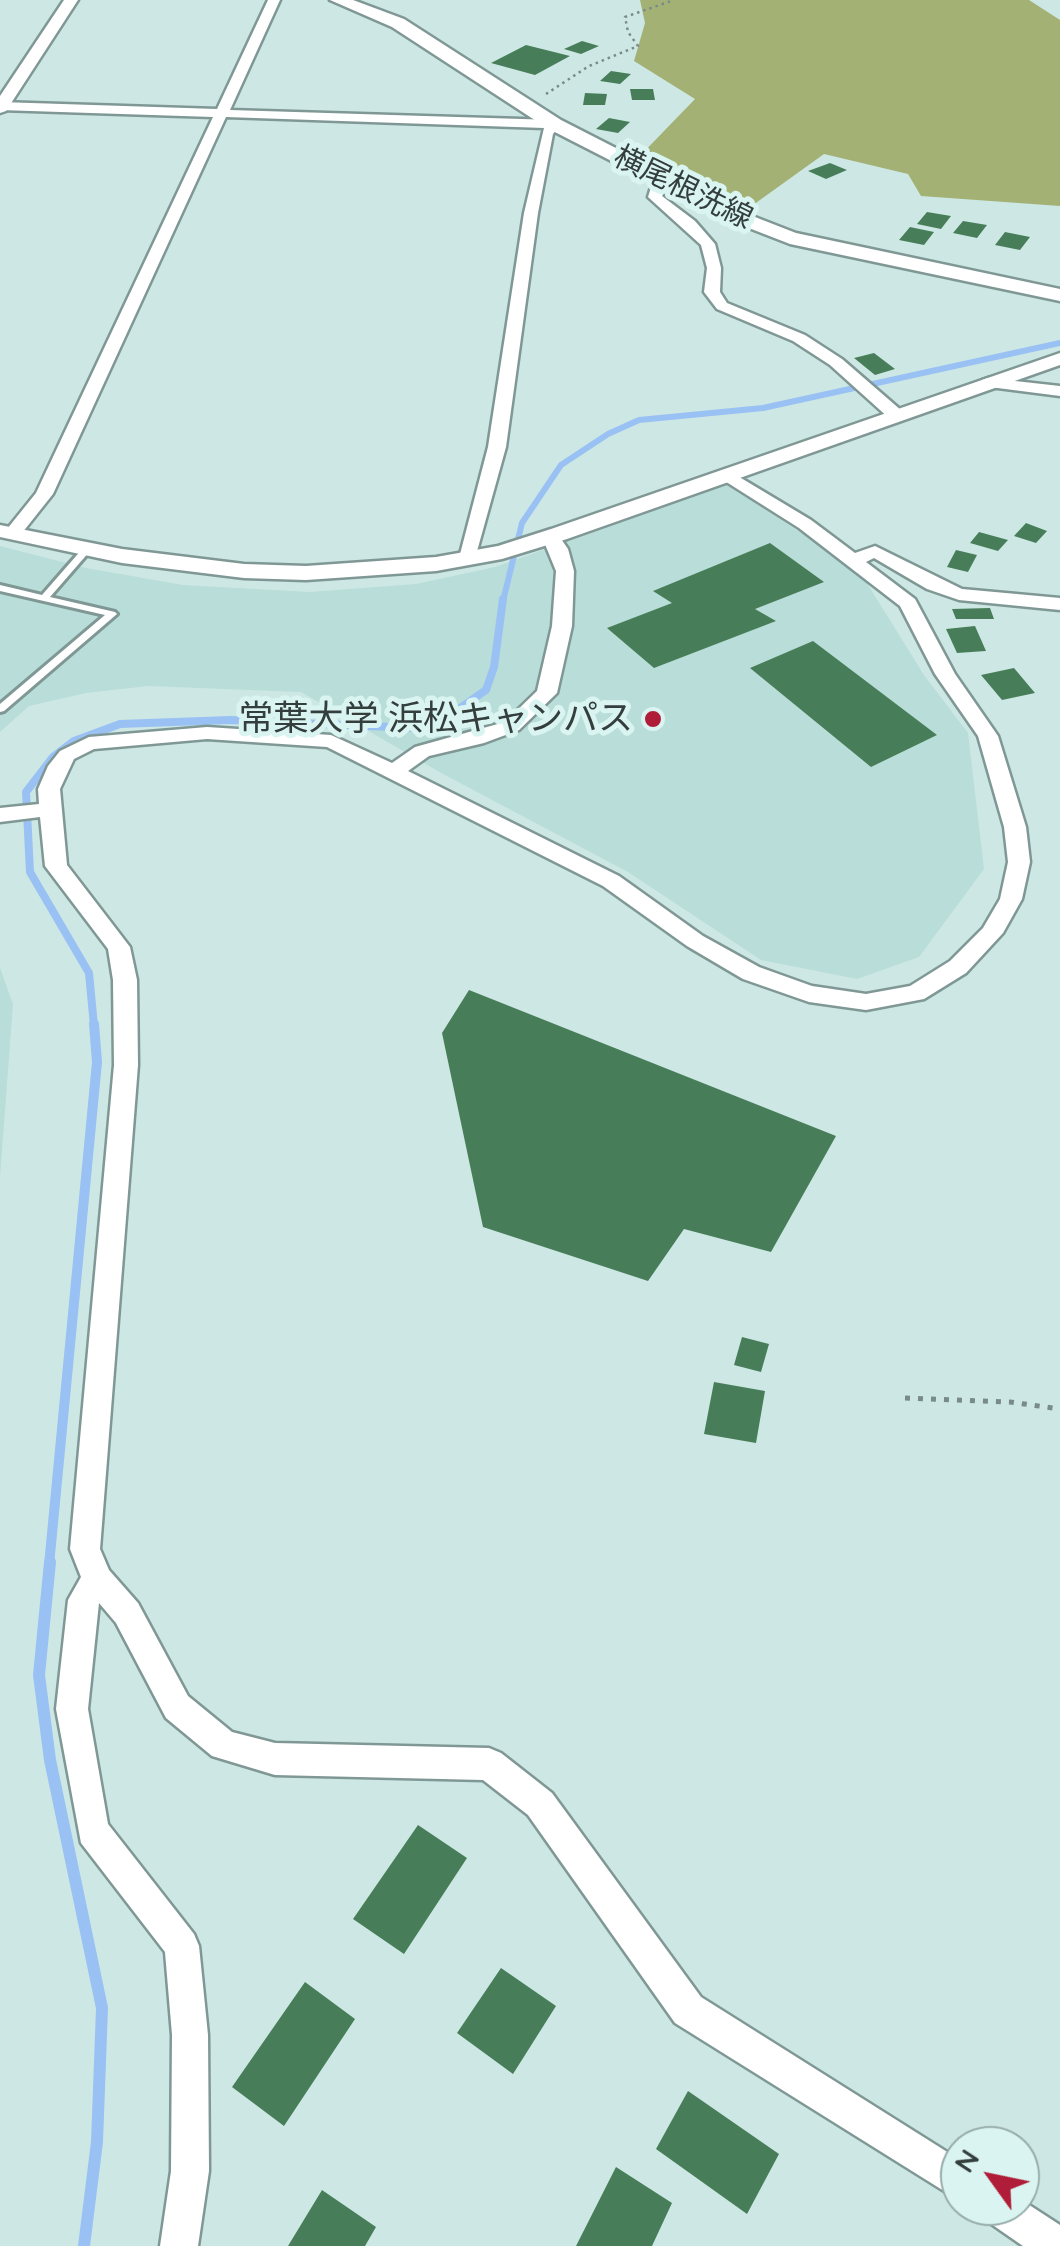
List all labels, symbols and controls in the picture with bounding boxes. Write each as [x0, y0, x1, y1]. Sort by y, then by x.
street label: 横尾根洗線 [608, 139, 758, 237]
place label: 常葉大学 浜松キャンパス [238, 698, 633, 740]
marker: 常葉大学 浜松キャンパス [642, 708, 664, 730]
north arrow [940, 2126, 1040, 2226]
text: N [946, 2142, 986, 2179]

